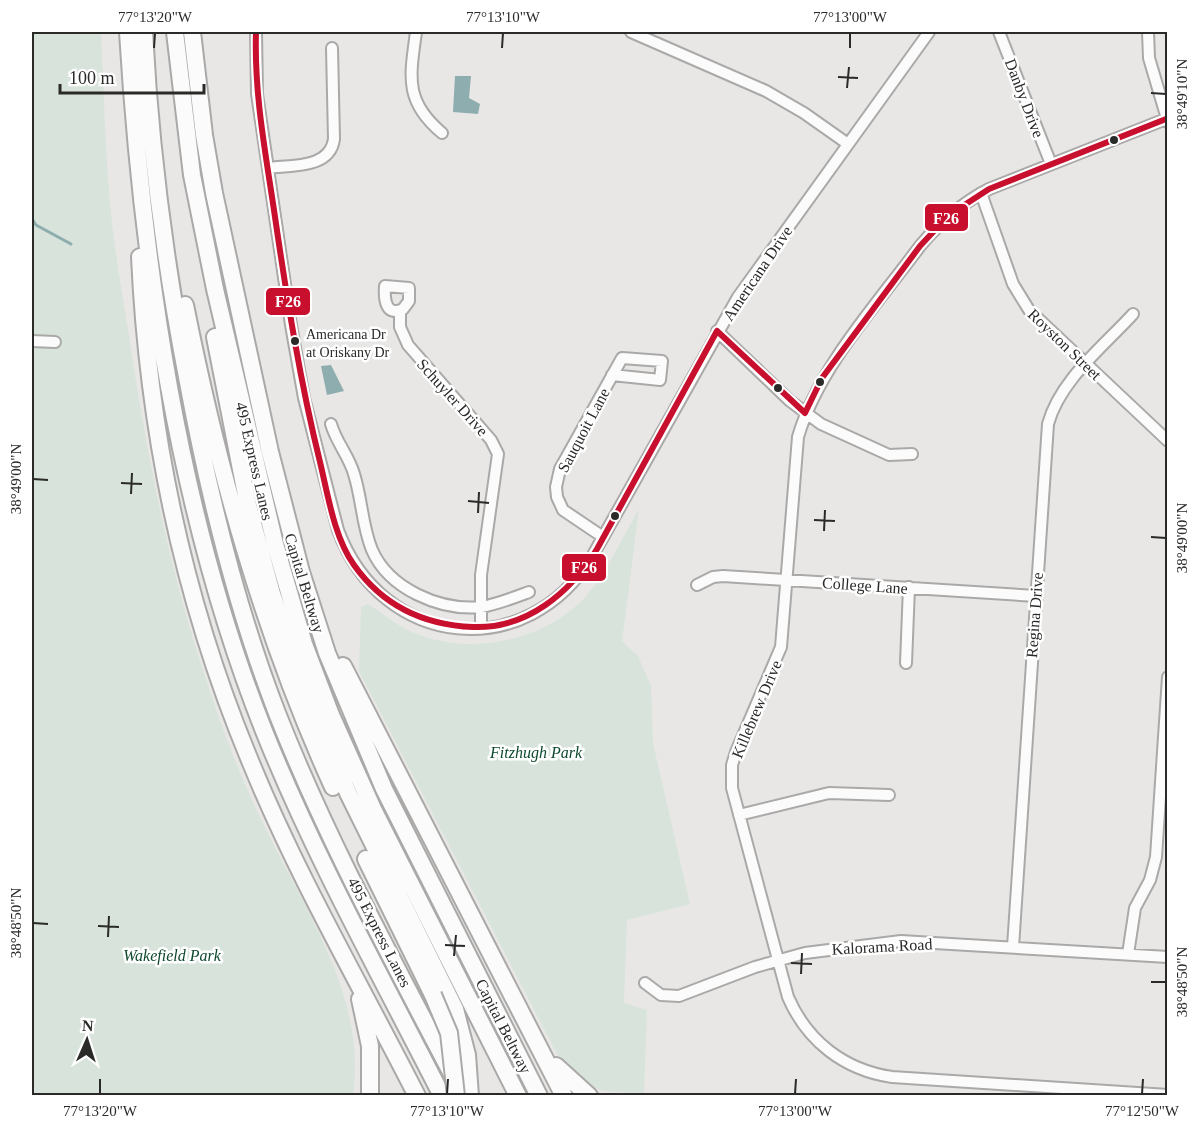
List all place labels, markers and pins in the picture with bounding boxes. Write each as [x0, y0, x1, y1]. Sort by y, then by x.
unlabelled marker [1108, 134, 1120, 146]
place label: Americana Dr at Oriskany Dr [306, 327, 390, 360]
marker: Americana Dr at Oriskany Dr [289, 335, 301, 347]
unlabelled marker [814, 376, 826, 388]
unlabelled marker [772, 382, 784, 394]
unlabelled marker [609, 510, 621, 522]

